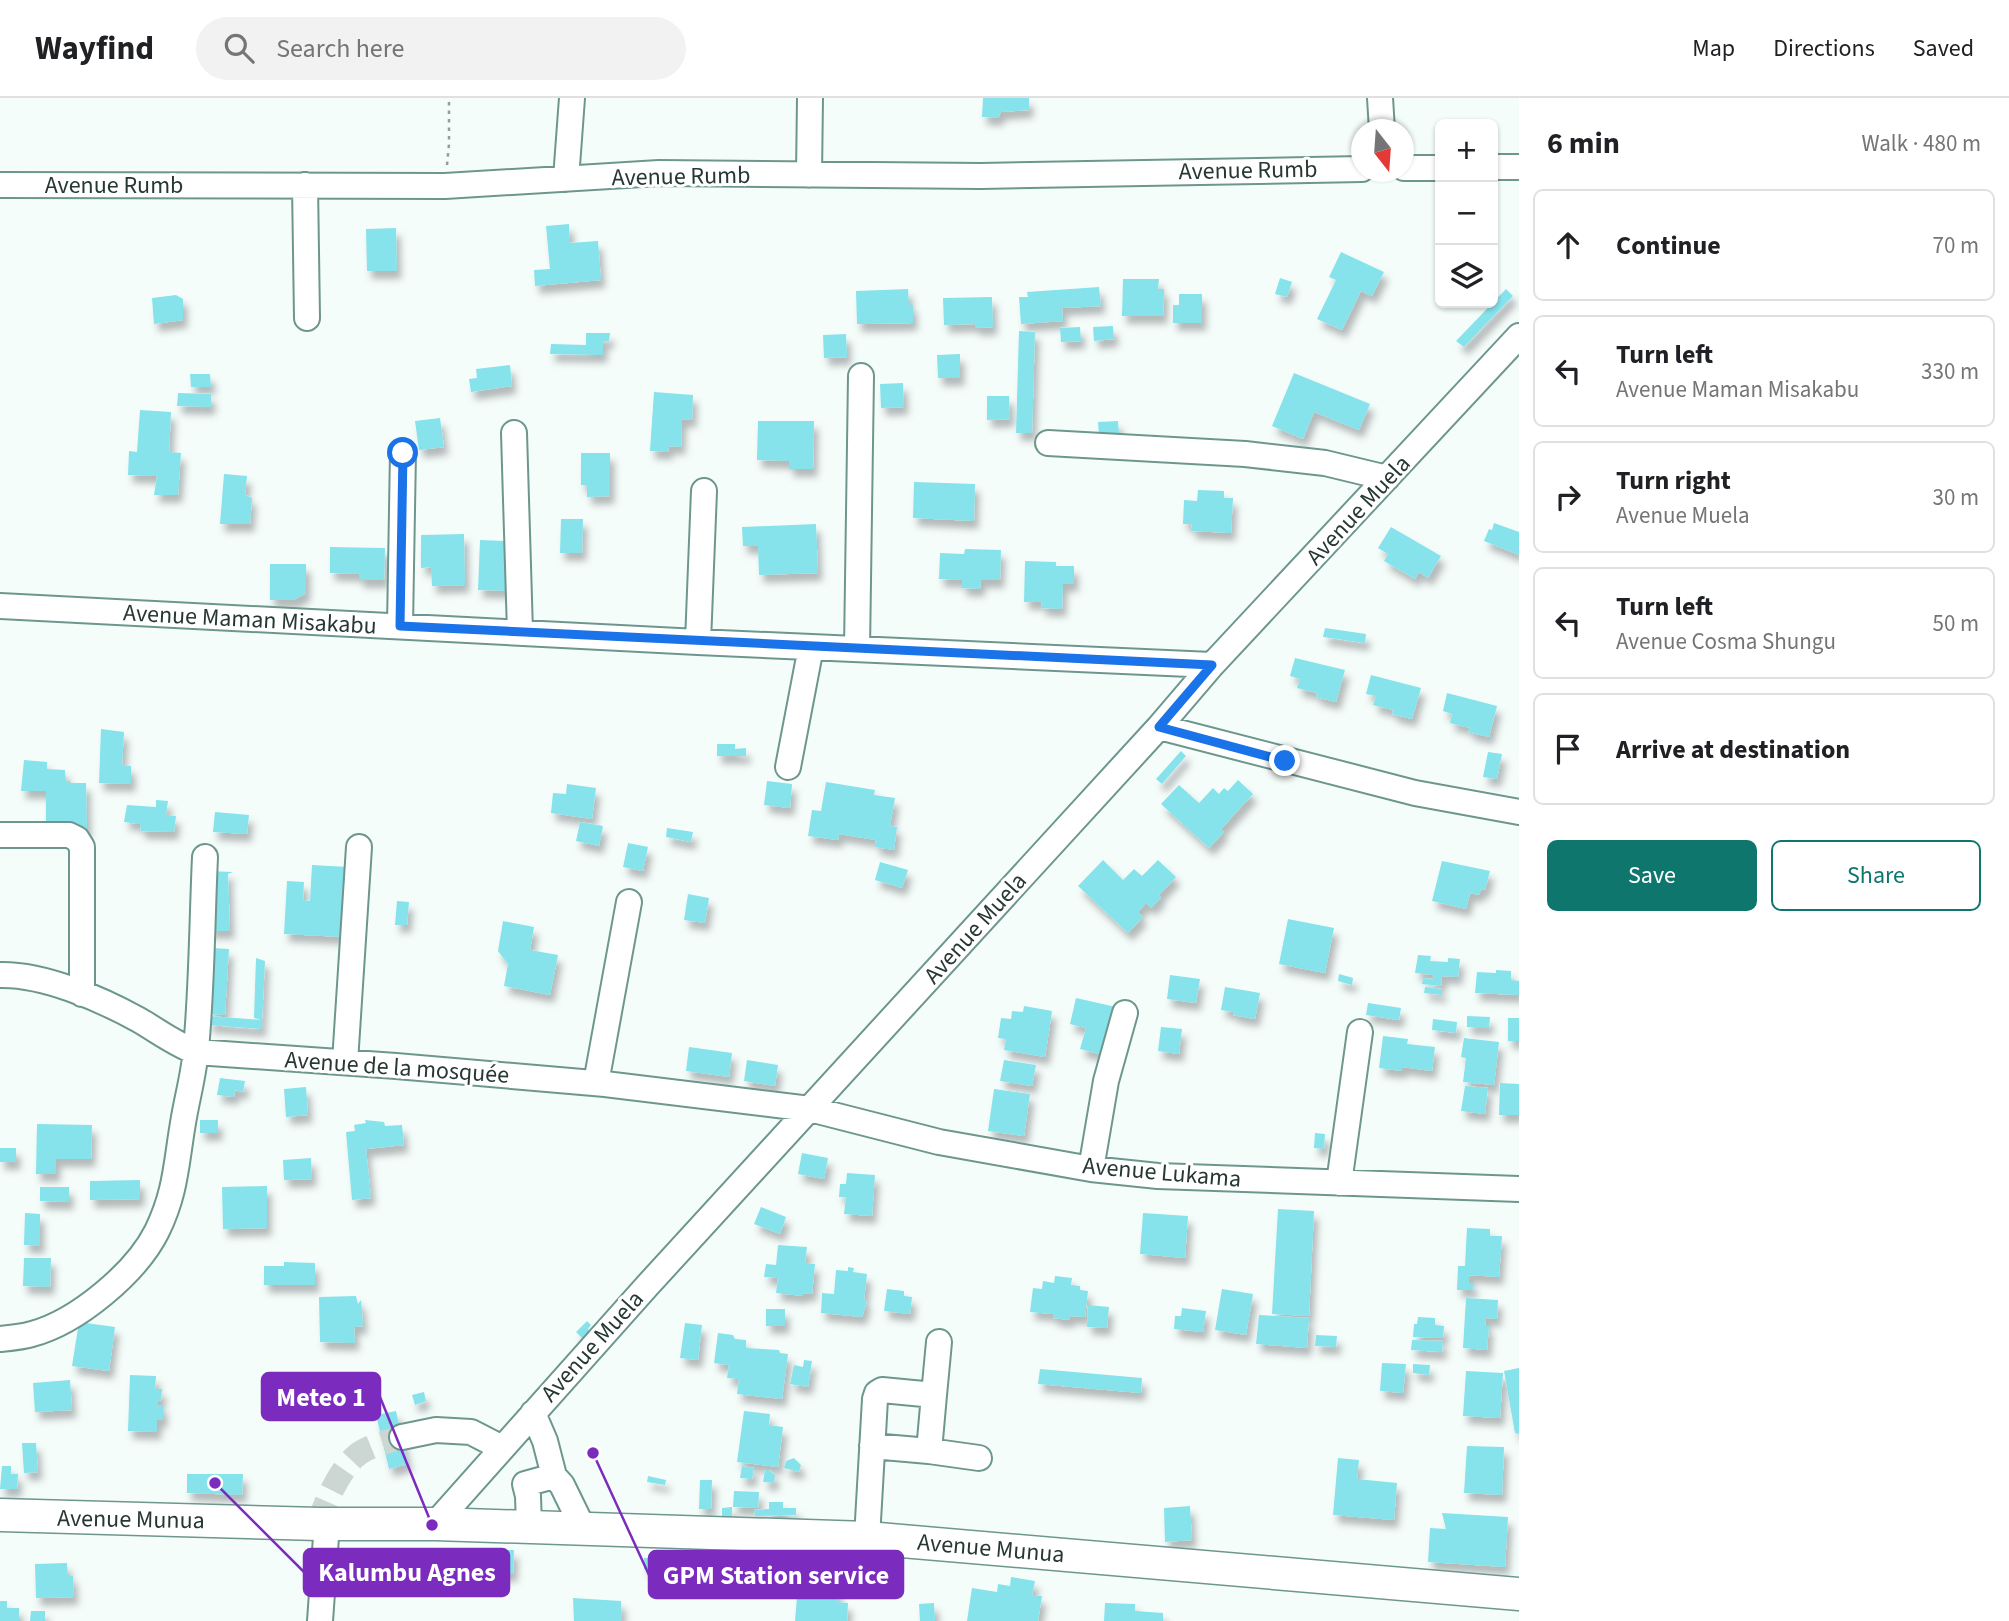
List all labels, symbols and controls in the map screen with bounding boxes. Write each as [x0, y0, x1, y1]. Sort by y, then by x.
search box [196, 17, 686, 80]
text: Wayfind [35, 25, 154, 72]
icon: search [220, 29, 258, 67]
text: Search here [276, 30, 404, 67]
text: Map [1692, 31, 1735, 66]
text: Directions [1773, 31, 1875, 66]
text: Saved [1913, 31, 1974, 66]
north arrow [1351, 119, 1414, 182]
map controls [1435, 119, 1498, 308]
button: + [1435, 119, 1498, 182]
text: 6 min [1547, 122, 1620, 165]
text: Walk · 480 m [1862, 127, 1981, 160]
street label: Avenue Rumb [1178, 152, 1318, 189]
street label: Avenue Rumb [611, 158, 751, 195]
street label: Avenue Rumb [45, 168, 183, 203]
button: − [1435, 182, 1498, 245]
icon: ahead [1549, 226, 1587, 264]
text: Continue [1616, 227, 1721, 264]
text: 70 m [1932, 229, 1979, 262]
button: layers [1435, 245, 1498, 308]
text: Turn left [1616, 336, 1713, 373]
icon: left [1549, 352, 1587, 390]
text: 330 m [1921, 355, 1979, 388]
text: Avenue Maman Misakabu [1616, 373, 1859, 406]
route start [387, 437, 418, 468]
street label: Avenue Muela [1298, 447, 1419, 573]
text: Turn right [1616, 462, 1731, 499]
icon: right [1549, 478, 1587, 516]
text: 30 m [1932, 481, 1979, 514]
text: Avenue Muela [1616, 499, 1750, 532]
text: Turn left [1616, 588, 1713, 625]
street label: Avenue Maman Misakabu [122, 595, 378, 644]
icon: left [1549, 604, 1587, 642]
text: 50 m [1932, 607, 1979, 640]
text: Avenue Cosma Shungu [1616, 625, 1836, 658]
icon: arrive [1549, 730, 1587, 768]
text: Arrive at destination [1616, 731, 1850, 768]
route end [1269, 745, 1300, 776]
button: Save [1547, 840, 1757, 911]
button: Share [1771, 840, 1981, 911]
street label: Avenue Muela [916, 865, 1035, 992]
street label: Avenue de la mosquée [284, 1042, 510, 1093]
street label: Avenue Lukama [1081, 1148, 1243, 1197]
street label: Avenue Muela [533, 1283, 652, 1410]
callout: Meteo 1 [262, 1373, 380, 1420]
text: Meteo 1 [276, 1379, 366, 1416]
street label: Avenue Munua [57, 1501, 205, 1538]
street label: Avenue Munua [916, 1525, 1066, 1572]
callout: Kalumbu Agnes [304, 1549, 509, 1596]
callout: GPM Station service [649, 1551, 903, 1598]
text: Kalumbu Agnes [318, 1554, 496, 1591]
text: GPM Station service [663, 1557, 889, 1594]

